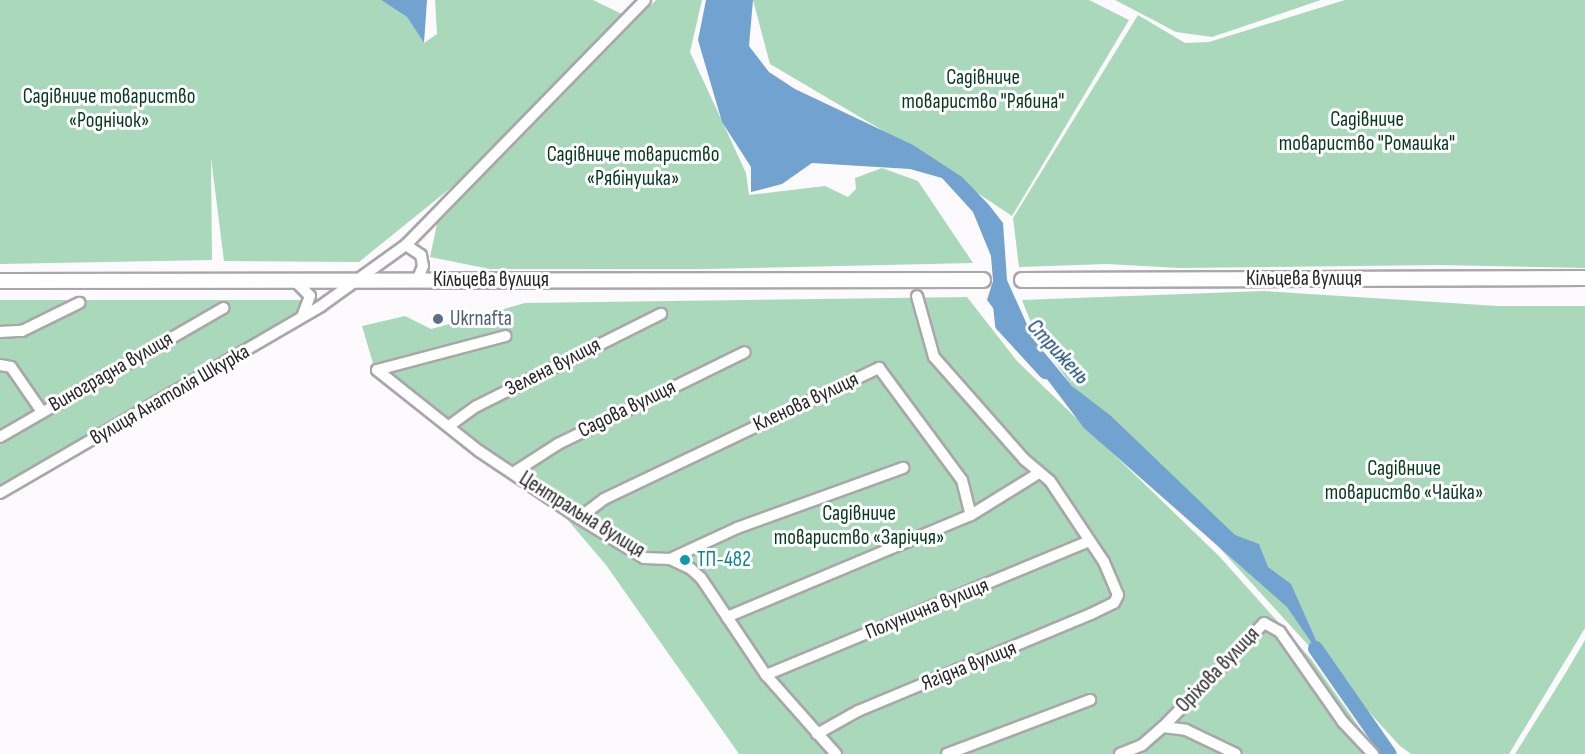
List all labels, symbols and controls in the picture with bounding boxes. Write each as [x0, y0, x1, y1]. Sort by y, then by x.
park label: Садівниче товариство "Рябина" [902, 65, 1064, 115]
park label: Садівниче товариство «Роднічок» [23, 84, 195, 134]
park label: Садівниче товариство "Ромашка" [1279, 107, 1455, 157]
park label: Садівниче товариство «Рябінушка» [547, 142, 719, 192]
street label: Кільцева вулиця [1246, 266, 1362, 292]
street label: Кільцева вулиця [433, 267, 549, 293]
place label: Ukrnafta [450, 306, 512, 332]
marker: Ukrnafta [431, 312, 445, 326]
water label: Стрижень [1021, 314, 1095, 390]
street label: Виноградна вулиця [45, 326, 177, 418]
street label: Зелена вулиця [501, 332, 605, 402]
street label: вулиця Анатолія Шкурка [86, 339, 254, 451]
street label: Кленова вулиця [749, 367, 863, 437]
street label: Садова вулиця [574, 375, 680, 443]
park label: Садівниче товариство «Чайка» [1325, 456, 1483, 506]
street label: Центральна вулиця [514, 466, 650, 564]
park label: Садівниче товариство «Заріччя» [774, 501, 944, 551]
place label: ТП-482 [697, 547, 751, 573]
marker: ТП-482 [678, 553, 692, 567]
street label: Полунична вулиця [862, 573, 992, 645]
street label: Оріхова вулиця [1171, 622, 1265, 718]
street label: Ягідна вулиця [918, 636, 1020, 696]

